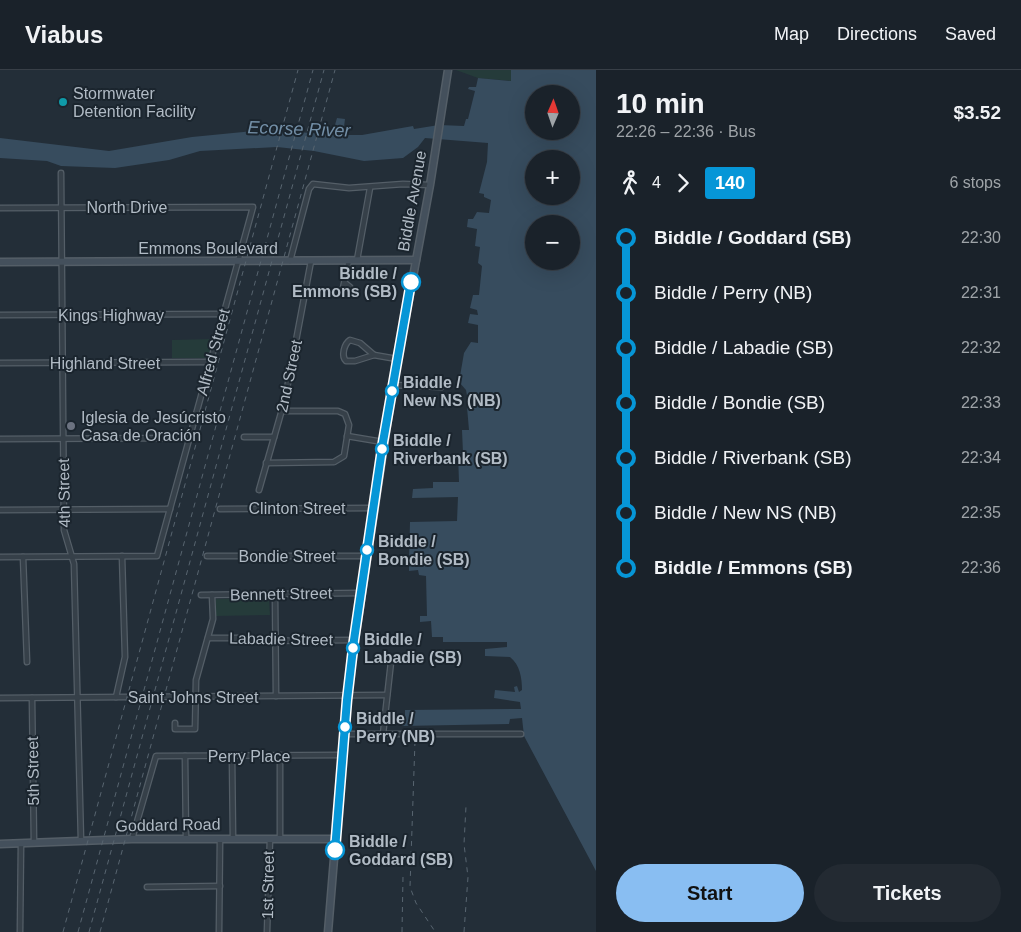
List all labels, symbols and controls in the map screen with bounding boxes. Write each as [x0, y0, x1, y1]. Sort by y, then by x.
text: Viabus [25, 21, 103, 48]
text: Map [774, 24, 809, 44]
text: Directions [837, 24, 917, 44]
text: Saved [945, 24, 996, 44]
place label: Stormwater Detention Facility [73, 85, 196, 120]
north arrow [525, 85, 580, 140]
map controls [525, 85, 580, 270]
text: 10 min [616, 88, 705, 119]
marker: Stormwater Detention Facility [57, 96, 69, 108]
text: $3.52 [953, 102, 1001, 123]
water label: Ecorse River [247, 117, 352, 141]
text: 22:26 – 22:36 · Bus [616, 123, 756, 140]
street label: Biddle Avenue [395, 149, 429, 253]
button: + [525, 150, 580, 205]
icon: walk [616, 169, 644, 197]
icon: forward [669, 169, 697, 197]
text: 140 [715, 173, 745, 193]
text: 4 [652, 174, 661, 191]
text: 6 stops [949, 174, 1001, 191]
street label: North Drive [87, 199, 168, 216]
button: − [525, 215, 580, 270]
text: Biddle / Goddard (SB) [654, 227, 851, 248]
text: 22:30 [961, 229, 1001, 246]
street label: Emmons Boulevard [138, 240, 278, 257]
place label: Biddle / Emmons (SB) [292, 265, 398, 300]
marker: Biddle / Emmons (SB) [401, 272, 421, 292]
text: Biddle / Perry (NB) [654, 282, 812, 303]
text: 22:31 [961, 284, 1001, 301]
street label: Alfred Street [193, 306, 233, 397]
street label: Kings Highway [58, 307, 164, 324]
text: Biddle / Labadie (SB) [654, 337, 834, 358]
street label: 2nd Street [273, 338, 305, 414]
text: 22:32 [961, 339, 1001, 356]
street label: Highland Street [50, 355, 161, 372]
place label: Biddle / New NS (NB) [403, 374, 501, 409]
marker: Biddle / New NS (NB) [385, 384, 399, 398]
text: Biddle / Bondie (SB) [654, 392, 825, 413]
text: 22:33 [961, 394, 1001, 411]
place label: Iglesia de Jesúcristo Casa de Oración [81, 409, 226, 444]
marker: Iglesia de Jesúcristo Casa de Oración [65, 420, 77, 432]
place label: Biddle / Riverbank (SB) [393, 432, 508, 467]
marker: Biddle / Riverbank (SB) [375, 442, 389, 456]
text: Biddle / Riverbank (SB) [654, 447, 851, 468]
text: 22:34 [961, 449, 1001, 466]
street label: 4th Street [55, 458, 73, 528]
street label: Clinton Street [249, 500, 346, 517]
text: Biddle / New NS (NB) [654, 502, 837, 523]
text: 22:35 [961, 504, 1001, 521]
place label: Biddle / Bondie (SB) [378, 533, 470, 568]
marker: Biddle / Bondie (SB) [360, 543, 374, 557]
street label: Bondie Street [239, 548, 336, 565]
text: Biddle / Emmons (SB) [654, 557, 852, 578]
text: 22:36 [961, 559, 1001, 576]
street label: Bennett Street [230, 585, 333, 603]
street label: Labadie Street [229, 630, 334, 648]
place label: Biddle / Labadie (SB) [364, 631, 462, 666]
marker: Biddle / Labadie (SB) [346, 641, 360, 655]
street label: Saint Johns Street [128, 689, 259, 706]
place label: Biddle / Perry (NB) [356, 710, 435, 745]
marker: Biddle / Perry (NB) [338, 720, 352, 734]
street label: 5th Street [24, 736, 42, 806]
street label: Perry Place [208, 748, 290, 765]
street label: Goddard Road [115, 816, 221, 834]
place label: Biddle / Goddard (SB) [349, 833, 453, 868]
marker: Biddle / Goddard (SB) [325, 840, 345, 860]
street label: 1st Street [259, 850, 277, 919]
button: Start [616, 864, 804, 922]
button: Tickets [814, 864, 1001, 922]

